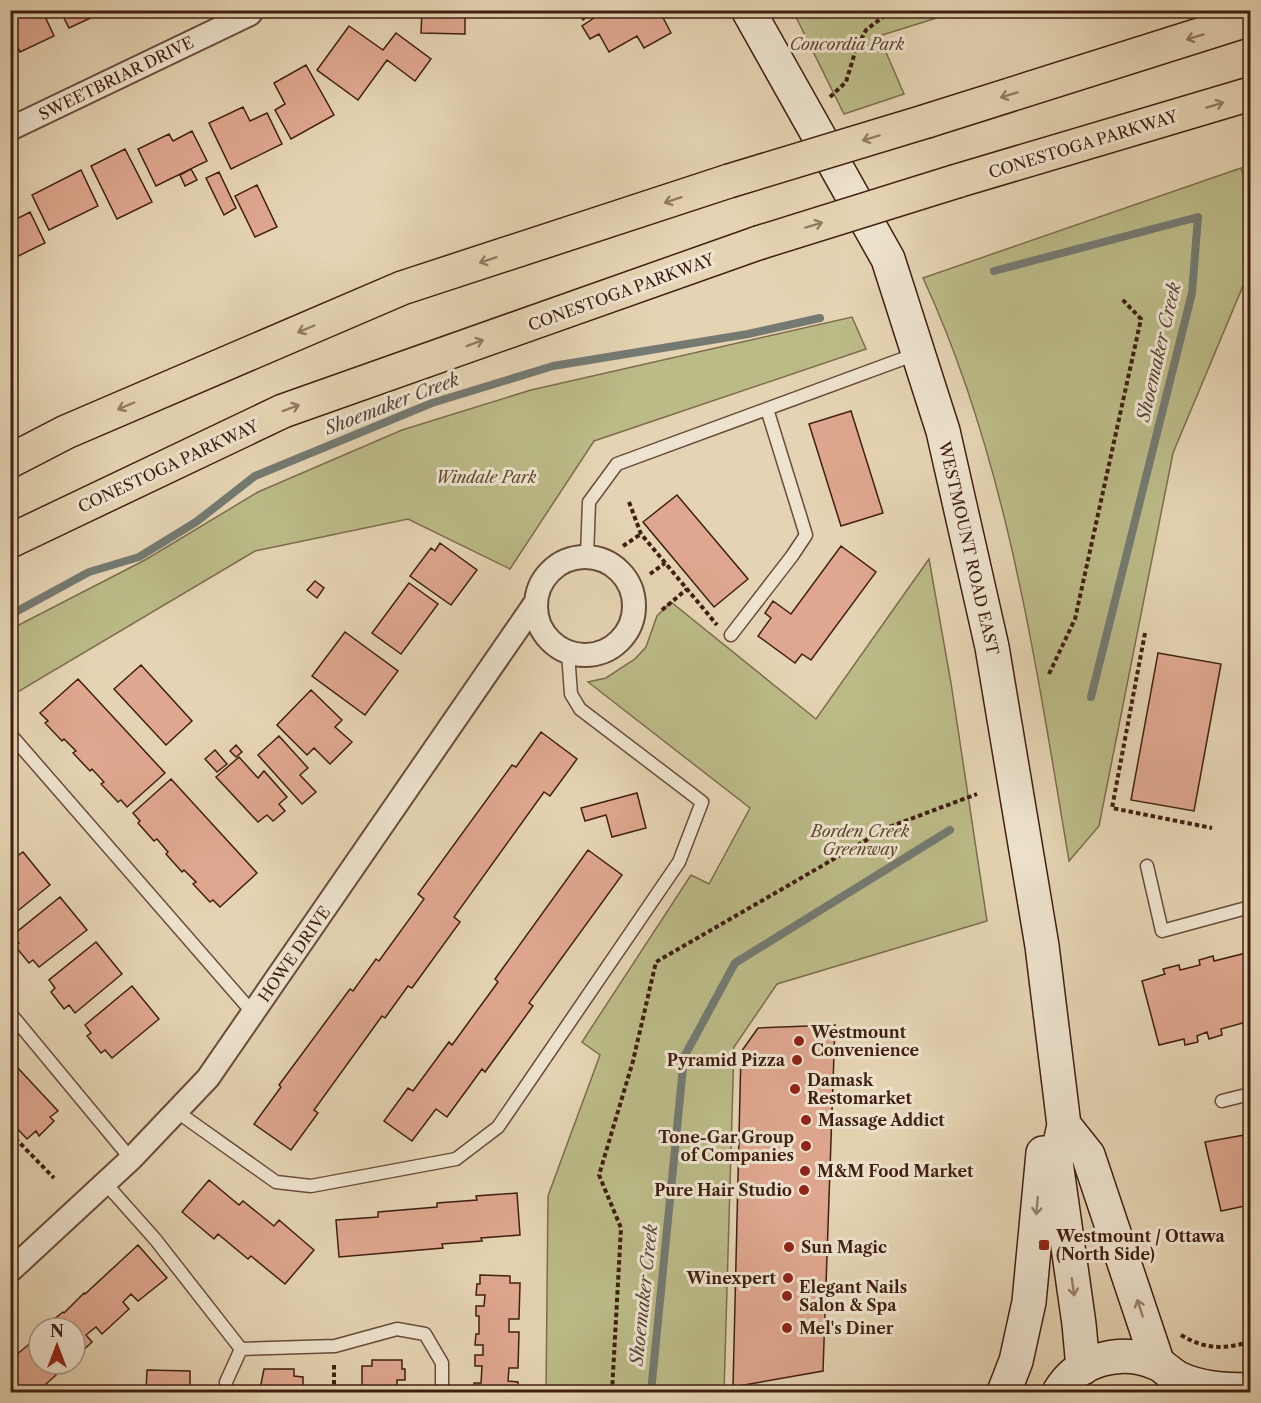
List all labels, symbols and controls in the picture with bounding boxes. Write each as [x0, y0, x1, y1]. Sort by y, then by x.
street label: SWEETBRIAR DRIVE [35, 32, 197, 124]
one-way arrow [1186, 32, 1205, 43]
park label: Concordia Park [790, 34, 905, 54]
one-way arrow [1000, 91, 1019, 102]
one-way arrow [1205, 99, 1224, 110]
street label: CONESTOGA PARKWAY [986, 105, 1181, 182]
one-way arrow [862, 133, 881, 144]
one-way arrow [664, 195, 683, 206]
one-way arrow [804, 219, 823, 230]
street label: CONESTOGA PARKWAY [525, 249, 717, 335]
one-way arrow [479, 256, 498, 267]
water label: Shoemaker Creek [1132, 280, 1186, 425]
one-way arrow [297, 324, 315, 336]
one-way arrow [465, 337, 484, 348]
water label: Shoemaker Creek [321, 368, 463, 440]
one-way arrow [118, 401, 136, 412]
one-way arrow [281, 402, 300, 413]
street label: CONESTOGA PARKWAY [75, 415, 262, 517]
street label: WESTMOUNT ROAD EAST [934, 438, 1003, 657]
park label: Windale Park [436, 467, 537, 487]
park label: Borden Creek Greenway [809, 821, 910, 859]
street label: HOWE DRIVE [254, 902, 334, 1006]
place label: Westmount Convenience [810, 1022, 920, 1060]
marker: Westmount Convenience [792, 1034, 806, 1048]
place label: Pyramid Pizza [667, 1050, 786, 1070]
marker: Pyramid Pizza [790, 1053, 804, 1067]
place label: Damask Restomarket [807, 1070, 912, 1108]
marker: Damask Restomarket [788, 1082, 802, 1096]
place label: Massage Addict [818, 1110, 945, 1130]
marker: Massage Addict [799, 1113, 813, 1127]
place label: Tone-Gar Group of Companies [658, 1127, 794, 1165]
marker: Tone-Gar Group of Companies [799, 1139, 813, 1153]
place label: M&M Food Market [817, 1161, 974, 1181]
marker: M&M Food Market [798, 1164, 812, 1178]
place label: Pure Hair Studio [654, 1180, 792, 1200]
marker: Pure Hair Studio [797, 1183, 811, 1197]
one-way arrow [1031, 1196, 1042, 1215]
water label: Shoemaker Creek [626, 1222, 662, 1368]
place label: Westmount / Ottawa (North Side) [1055, 1226, 1225, 1264]
place label: Sun Magic [801, 1237, 887, 1257]
marker: Westmount / Ottawa (North Side) [1037, 1238, 1051, 1252]
marker: Sun Magic [782, 1240, 796, 1254]
place label: Winexpert [685, 1268, 777, 1288]
marker: Winexpert [781, 1271, 795, 1285]
one-way arrow [1068, 1276, 1079, 1296]
place label: Elegant Nails Salon & Spa [799, 1277, 907, 1315]
marker: Elegant Nails Salon & Spa [780, 1289, 794, 1303]
one-way arrow [1133, 1299, 1144, 1318]
north arrow [27, 1316, 87, 1376]
place label: Mel's Diner [799, 1318, 894, 1338]
text: N [50, 1321, 64, 1341]
marker: Mel's Diner [780, 1321, 794, 1335]

